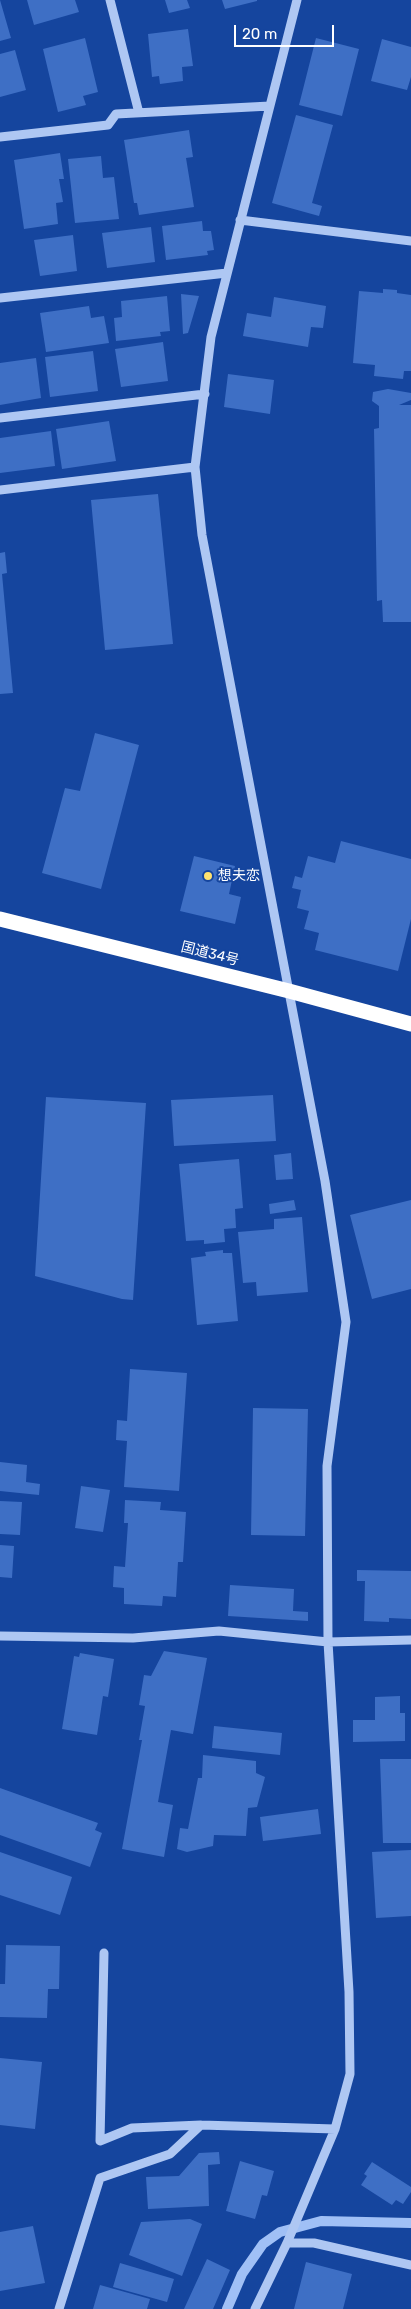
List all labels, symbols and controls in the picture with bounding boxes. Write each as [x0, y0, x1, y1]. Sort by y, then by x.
scale bar [236, 15, 336, 47]
text: 20 m [242, 25, 277, 43]
place label: 想夫恋 [218, 868, 260, 884]
marker: 想夫恋 [202, 870, 214, 882]
street label: 国道34号 [179, 939, 241, 969]

